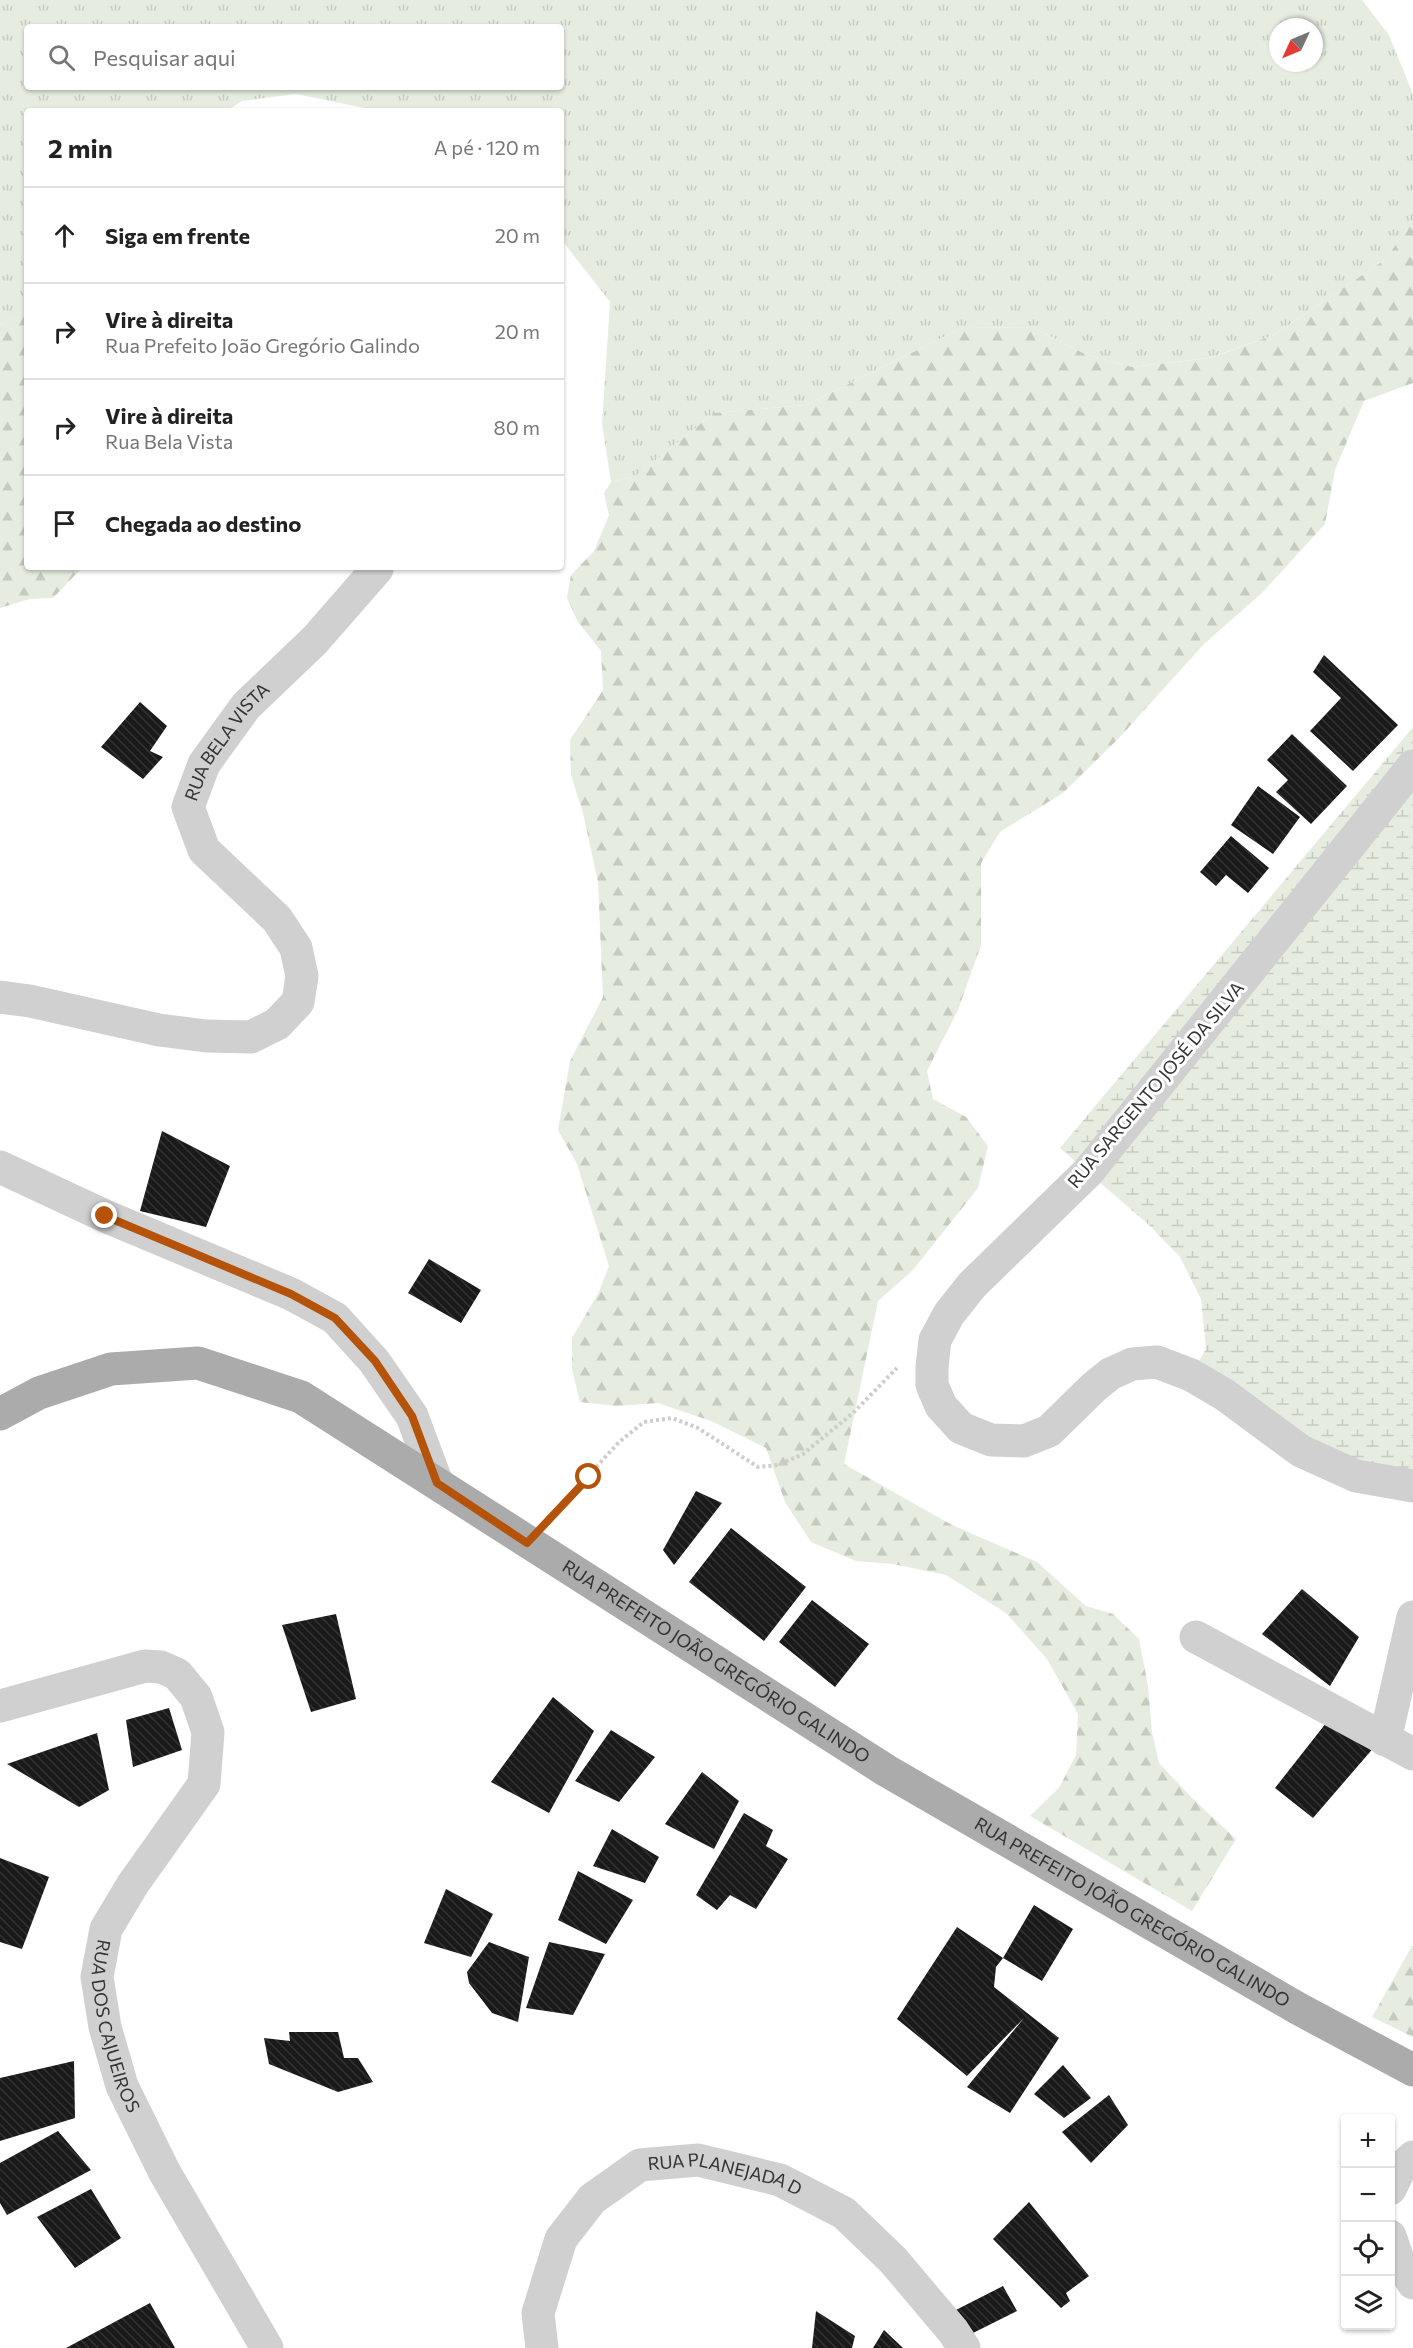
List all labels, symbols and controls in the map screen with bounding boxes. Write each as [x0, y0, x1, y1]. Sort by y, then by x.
north arrow [1269, 18, 1323, 72]
search box [24, 24, 564, 90]
icon: search [45, 41, 78, 74]
text: Pesquisar aqui [93, 44, 236, 71]
text: 2 min [48, 132, 113, 163]
text: A pé · 120 m [434, 135, 540, 159]
icon: ahead [48, 219, 81, 252]
text: Siga em frente [105, 222, 250, 249]
text: 20 m [495, 223, 540, 247]
text: Vire à direita [105, 306, 233, 333]
icon: right [48, 315, 81, 348]
text: 20 m [495, 319, 540, 343]
text: Rua Prefeito João Gregório Galindo [105, 333, 420, 357]
text: Vire à direita [105, 402, 233, 429]
icon: right [48, 411, 81, 444]
text: 80 m [494, 415, 540, 439]
text: Rua Bela Vista [105, 429, 233, 453]
icon: arrive [48, 507, 81, 540]
text: Chegada ao destino [105, 510, 301, 537]
street label: RUA BELA VISTA [179, 678, 274, 804]
street label: RUA SARGENTO JOSÉ DA SILVA [1062, 977, 1248, 1192]
route end [91, 1202, 117, 1228]
route start [575, 1463, 601, 1489]
street label: RUA PREFEITO JOÃO GREGÓRIO GALINDO [558, 1555, 874, 1767]
street label: RUA PREFEITO JOÃO GREGÓRIO GALINDO [971, 1812, 1294, 2011]
street label: RUA DOS CAJUEIROS [87, 1938, 145, 2116]
map controls [1341, 2114, 1395, 2330]
button: + [1341, 2114, 1395, 2168]
street label: RUA PLANEJADA D [647, 2148, 806, 2200]
button: − [1341, 2168, 1395, 2222]
button: locate [1341, 2222, 1395, 2276]
button: layers [1341, 2276, 1395, 2330]

